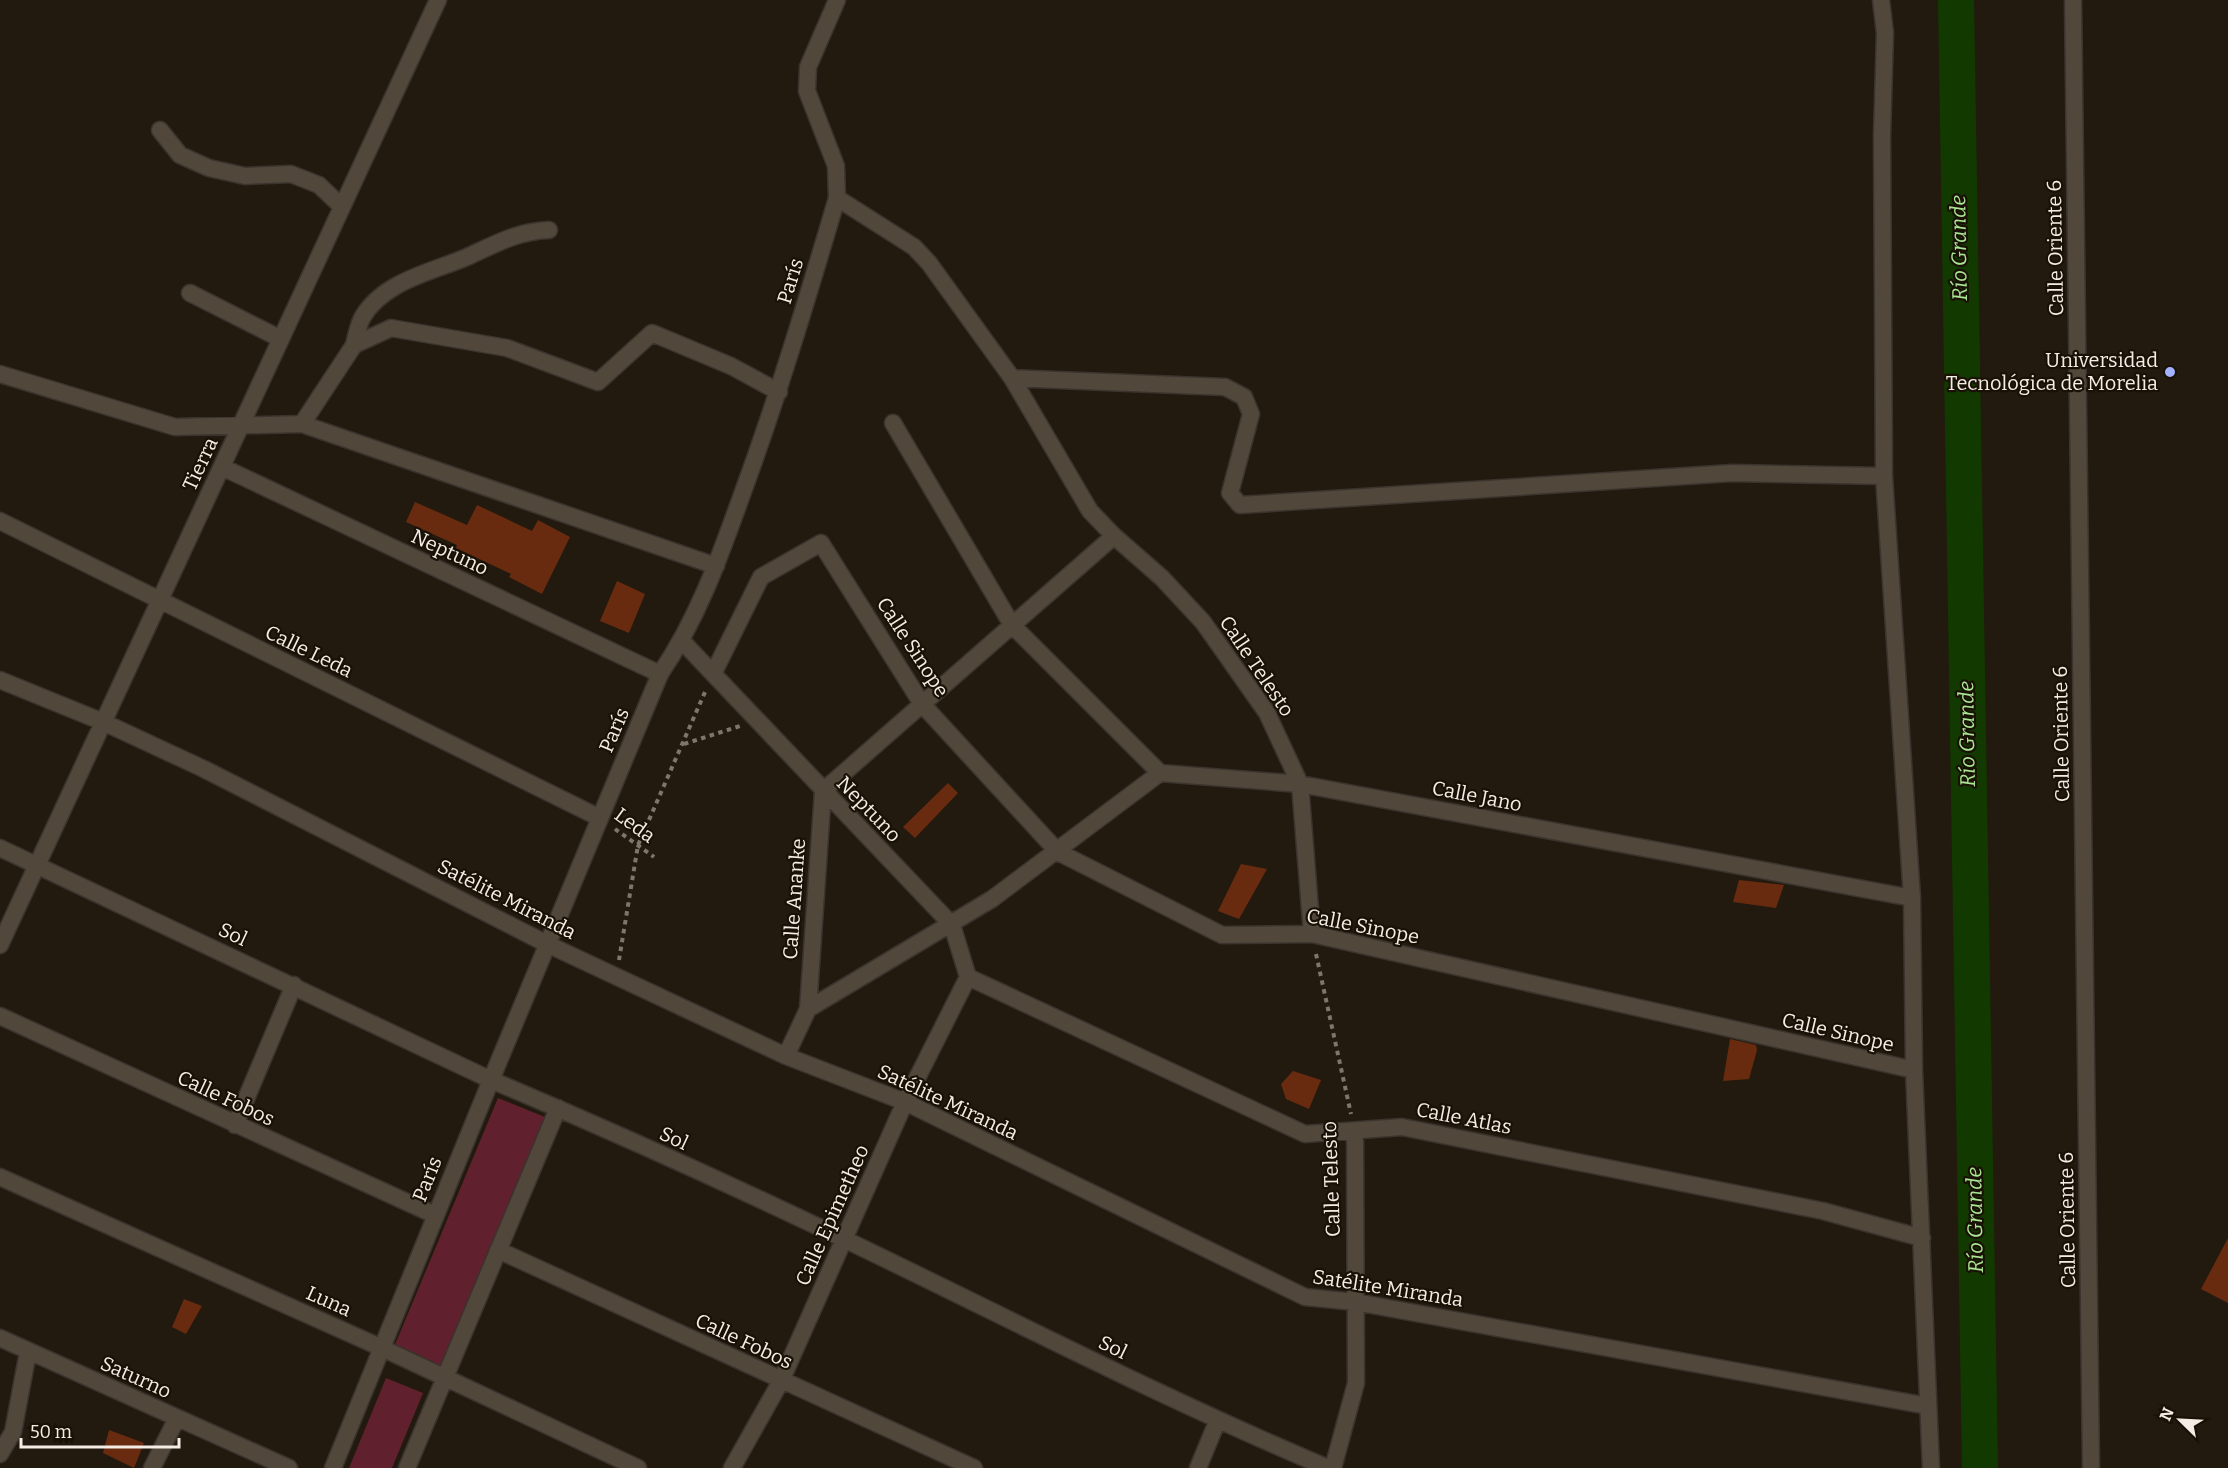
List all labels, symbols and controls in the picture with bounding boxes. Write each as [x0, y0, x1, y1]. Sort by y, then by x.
street label: Calle Oriente 6 [2042, 180, 2068, 316]
water label: Río Grande [1945, 194, 1973, 301]
street label: París [772, 255, 808, 307]
place label: Universidad Tecnológica de Morelia [1946, 348, 2158, 395]
marker: Universidad Tecnológica de Morelia [2163, 365, 2177, 379]
street label: Tierra [177, 434, 223, 494]
street label: Neptuno [408, 524, 492, 580]
street label: Calle Sinope [872, 593, 954, 701]
street label: Calle Telesto [1215, 611, 1299, 721]
street label: Calle Leda [261, 620, 357, 682]
street label: Calle Oriente 6 [2048, 666, 2074, 802]
water label: Río Grande [1953, 680, 1981, 787]
street label: París [594, 704, 634, 756]
street label: Neptuno [832, 771, 906, 847]
street label: Calle Jano [1430, 776, 1524, 816]
street label: Leda [610, 802, 660, 848]
street label: Calle Ananke [778, 838, 810, 960]
street label: Satélite Miranda [434, 854, 580, 944]
street label: Calle Sinope [1305, 903, 1421, 949]
street label: Sol [215, 917, 251, 951]
street label: Calle Sinope [1780, 1007, 1896, 1057]
street label: Satélite Miranda [874, 1059, 1022, 1145]
street label: Calle Fobos [174, 1065, 278, 1131]
street label: Calle Atlas [1414, 1097, 1514, 1139]
street label: Calle Telesto [1317, 1120, 1345, 1238]
street label: Sol [656, 1121, 692, 1155]
street label: Calle Epimetheo [790, 1141, 874, 1289]
street label: Calle Oriente 6 [2054, 1152, 2080, 1288]
street label: París [407, 1153, 447, 1205]
water label: Río Grande [1961, 1166, 1989, 1273]
street label: Satélite Miranda [1311, 1264, 1465, 1312]
street label: Luna [303, 1281, 355, 1321]
street label: Calle Fobos [692, 1308, 796, 1374]
street label: Sol [1095, 1330, 1132, 1364]
street label: Saturno [97, 1351, 175, 1403]
north arrow [2150, 1390, 2210, 1450]
text: N [2156, 1405, 2178, 1424]
scale bar [21, 1411, 178, 1449]
text: 50 m [30, 1421, 72, 1443]

